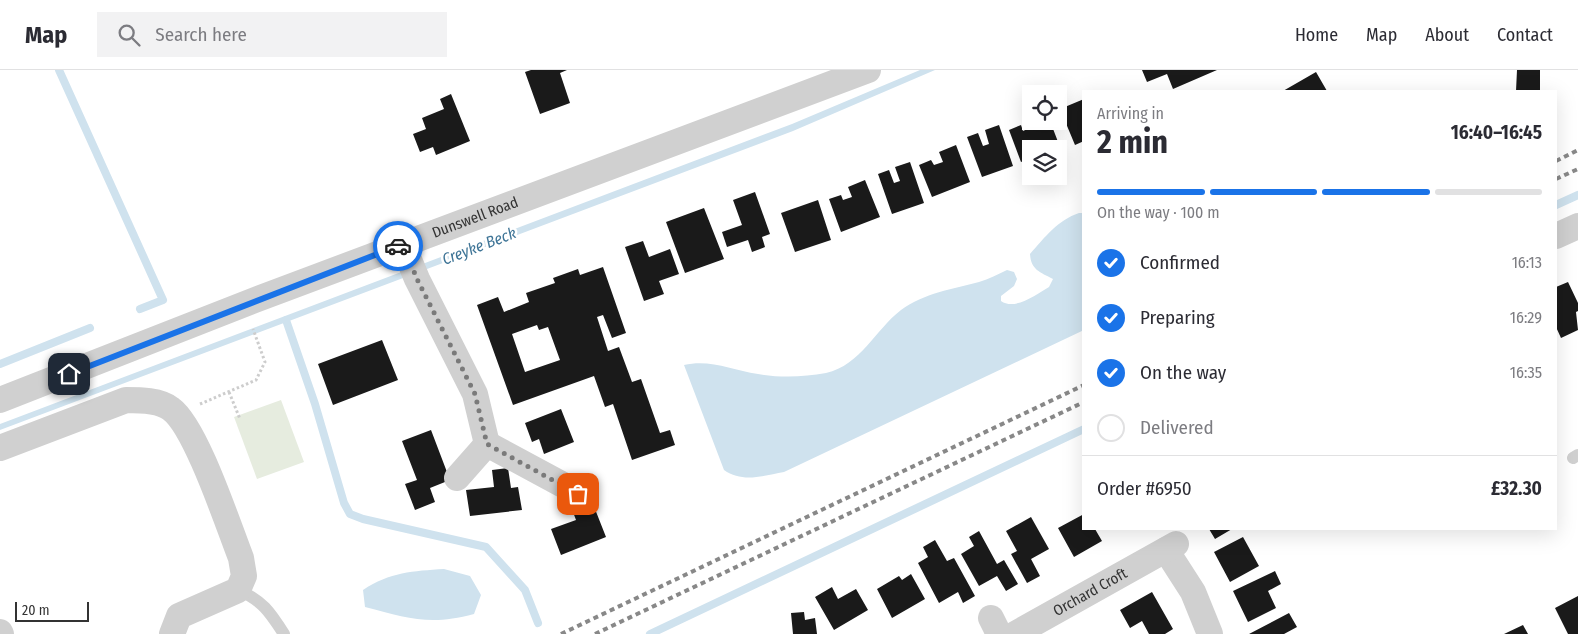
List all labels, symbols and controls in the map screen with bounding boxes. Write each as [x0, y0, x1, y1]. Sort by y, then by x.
search box [97, 12, 447, 57]
text: Map [25, 21, 67, 49]
icon: search [115, 21, 143, 49]
text: Search here [155, 23, 247, 46]
text: Home [1295, 24, 1338, 46]
text: Map [1366, 24, 1397, 46]
text: About [1425, 24, 1469, 46]
text: Contact [1497, 24, 1553, 46]
map controls [1022, 85, 1067, 185]
button: locate [1022, 85, 1067, 130]
text: Arriving in [1097, 104, 1164, 123]
text: 16:40–16:45 [1451, 121, 1542, 144]
text: 2 min [1097, 123, 1168, 161]
button: layers [1022, 140, 1067, 185]
street label: Dunswell Road [430, 193, 521, 242]
text: On the way · 100 m [1097, 203, 1219, 222]
courier [373, 221, 423, 271]
water label: Creyke Beck [439, 223, 519, 269]
icon: car [384, 232, 412, 260]
icon: check [1097, 249, 1125, 277]
text: Confirmed [1140, 251, 1220, 274]
text: 16:13 [1512, 253, 1542, 272]
icon: check [1097, 304, 1125, 332]
text: Preparing [1140, 306, 1215, 329]
text: 16:29 [1510, 308, 1542, 327]
pin [48, 353, 90, 395]
icon: check [1097, 359, 1125, 387]
icon: home [55, 360, 83, 388]
text: On the way [1140, 361, 1226, 384]
text: 16:35 [1510, 363, 1542, 382]
text: Delivered [1140, 416, 1214, 439]
pin [557, 473, 599, 515]
text: Order #6950 [1097, 477, 1192, 500]
text: £32.30 [1491, 477, 1542, 500]
icon: bag [564, 480, 592, 508]
street label: Orchard Croft [1050, 564, 1130, 620]
scale bar [15, 599, 89, 622]
text: 20 m [22, 602, 50, 619]

